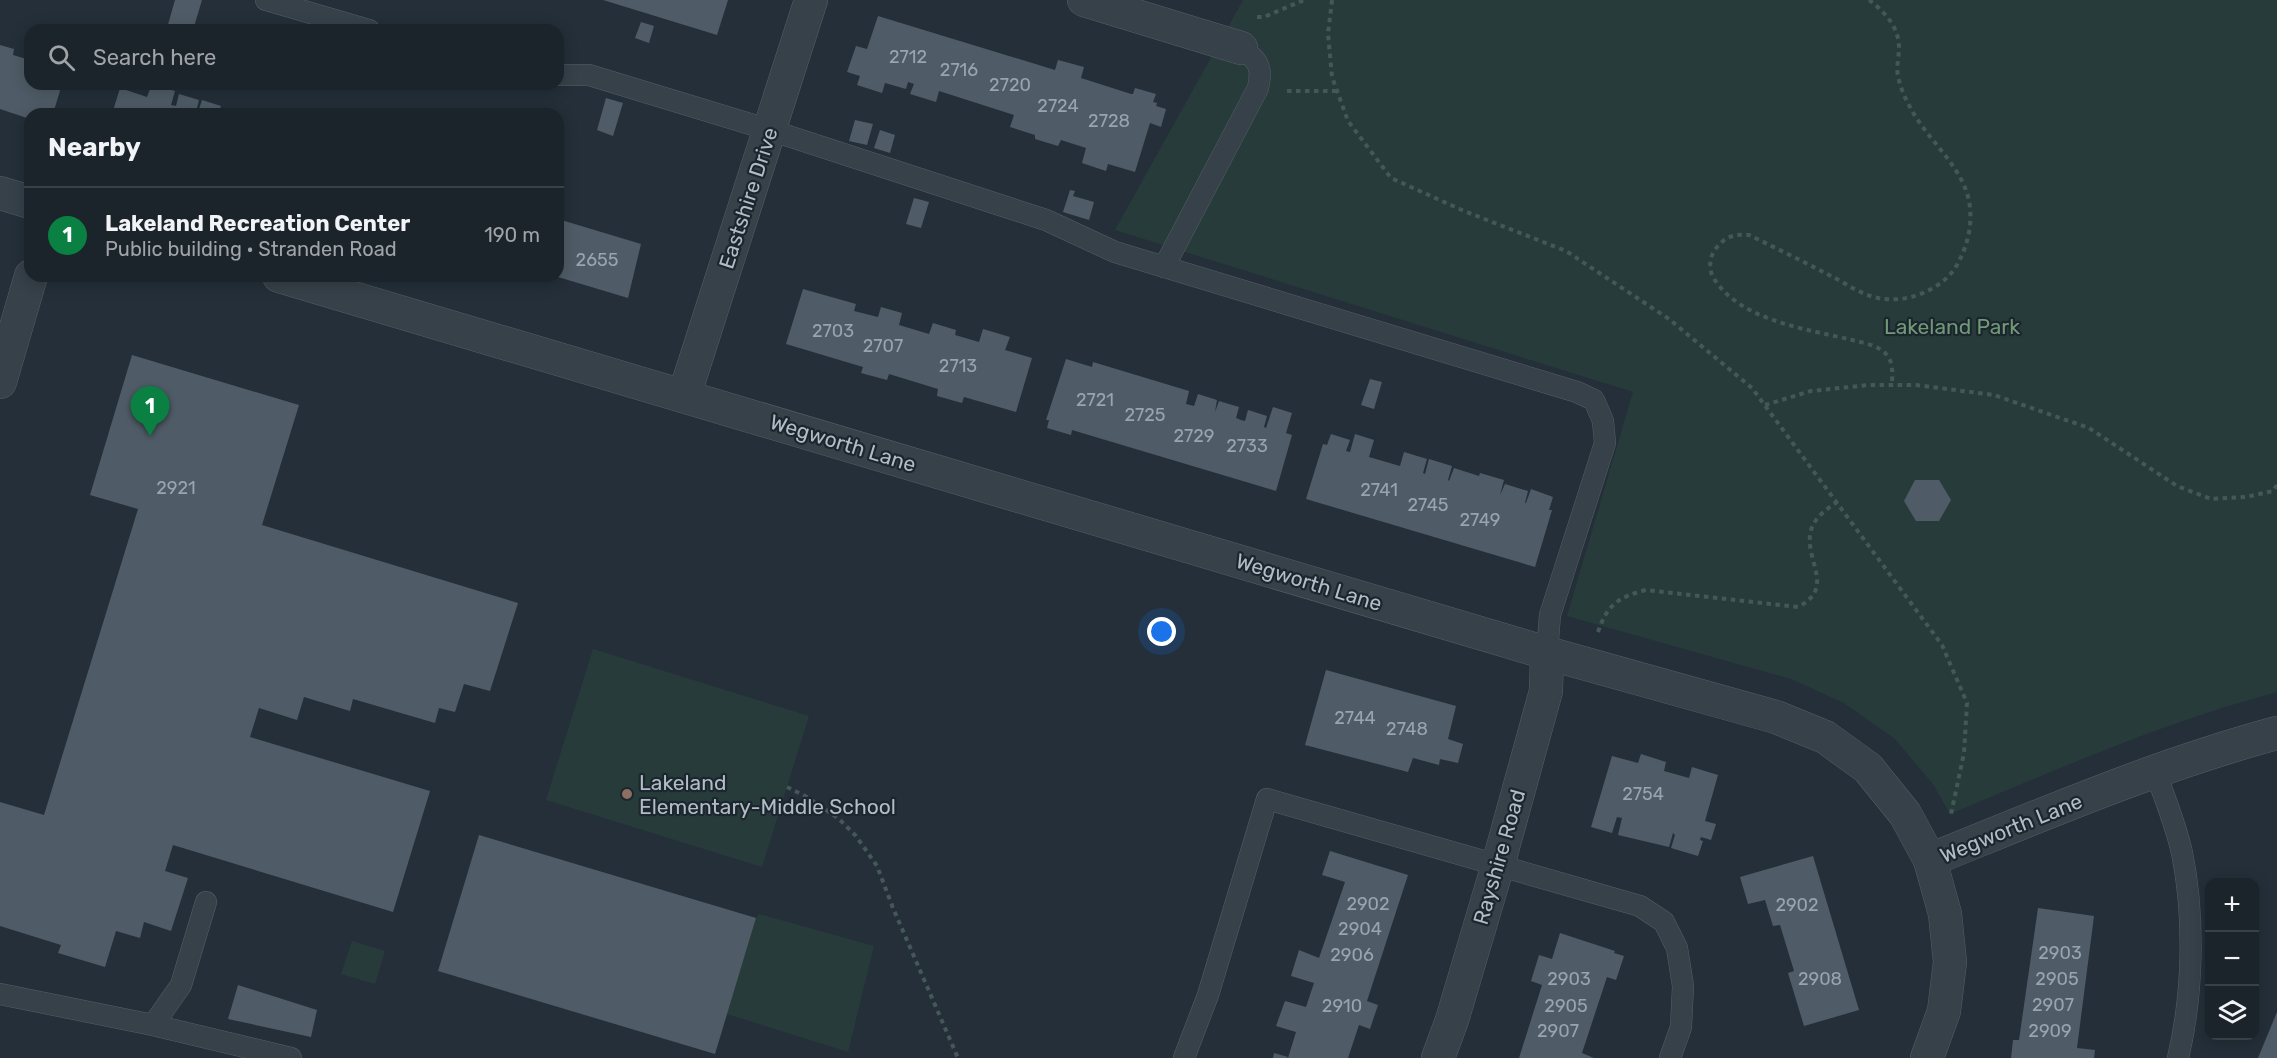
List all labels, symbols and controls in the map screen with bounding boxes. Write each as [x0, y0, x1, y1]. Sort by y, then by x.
search box [24, 24, 564, 90]
icon: search [45, 41, 78, 74]
text: Search here [93, 44, 216, 71]
house number: 2712 [889, 46, 927, 68]
house number: 2716 [940, 59, 978, 81]
house number: 2720 [989, 74, 1031, 96]
house number: 2724 [1037, 95, 1079, 117]
house number: 2728 [1088, 110, 1130, 132]
street label: Eastshire Drive [713, 124, 783, 272]
text: Nearby [48, 132, 141, 163]
text: Lakeland Recreation Center [105, 210, 410, 237]
text: 1 [63, 223, 72, 247]
text: 190 m [484, 223, 540, 247]
text: Public building · Stranden Road [105, 237, 397, 261]
house number: 2655 [576, 249, 618, 271]
park label: Lakeland Park [1884, 314, 2020, 339]
house number: 2703 [812, 320, 854, 342]
house number: 2707 [863, 335, 903, 357]
house number: 2713 [939, 355, 977, 377]
pin: 1 [130, 386, 170, 436]
house number: 2721 [1076, 389, 1114, 411]
house number: 2725 [1124, 404, 1166, 426]
street label: Wegworth Lane [767, 409, 919, 477]
house number: 2729 [1173, 425, 1215, 447]
house number: 2733 [1226, 435, 1268, 457]
house number: 2921 [156, 477, 196, 499]
house number: 2741 [1360, 479, 1398, 501]
house number: 2745 [1407, 494, 1449, 516]
house number: 2749 [1460, 509, 1500, 531]
street label: Wegworth Lane [1233, 548, 1385, 616]
your location [1147, 617, 1176, 646]
house number: 2744 [1334, 707, 1376, 729]
house number: 2748 [1386, 718, 1428, 740]
place label: Lakeland Elementary-Middle School [639, 770, 896, 819]
house number: 2754 [1622, 783, 1664, 805]
marker: Lakeland Elementary-Middle School [620, 787, 634, 801]
street label: Rayshire Road [1468, 787, 1530, 927]
street label: Wegworth Lane [1936, 788, 2086, 868]
map controls [2205, 878, 2259, 1040]
button: + [2205, 878, 2259, 932]
house number: 2902 [1346, 893, 1390, 915]
house number: 2902 [1775, 894, 1819, 916]
house number: 2904 [1338, 918, 1382, 940]
button: − [2205, 932, 2259, 986]
house number: 2903 [2038, 942, 2082, 964]
house number: 2906 [1330, 944, 1374, 966]
house number: 2903 [1547, 968, 1591, 990]
house number: 2908 [1798, 968, 1842, 990]
house number: 2905 [2035, 968, 2079, 990]
button: layers [2205, 986, 2259, 1040]
house number: 2907 [2032, 994, 2074, 1016]
house number: 2910 [1322, 995, 1362, 1017]
house number: 2905 [1544, 995, 1588, 1017]
house number: 2907 [1537, 1020, 1579, 1042]
house number: 2909 [2028, 1020, 2072, 1042]

